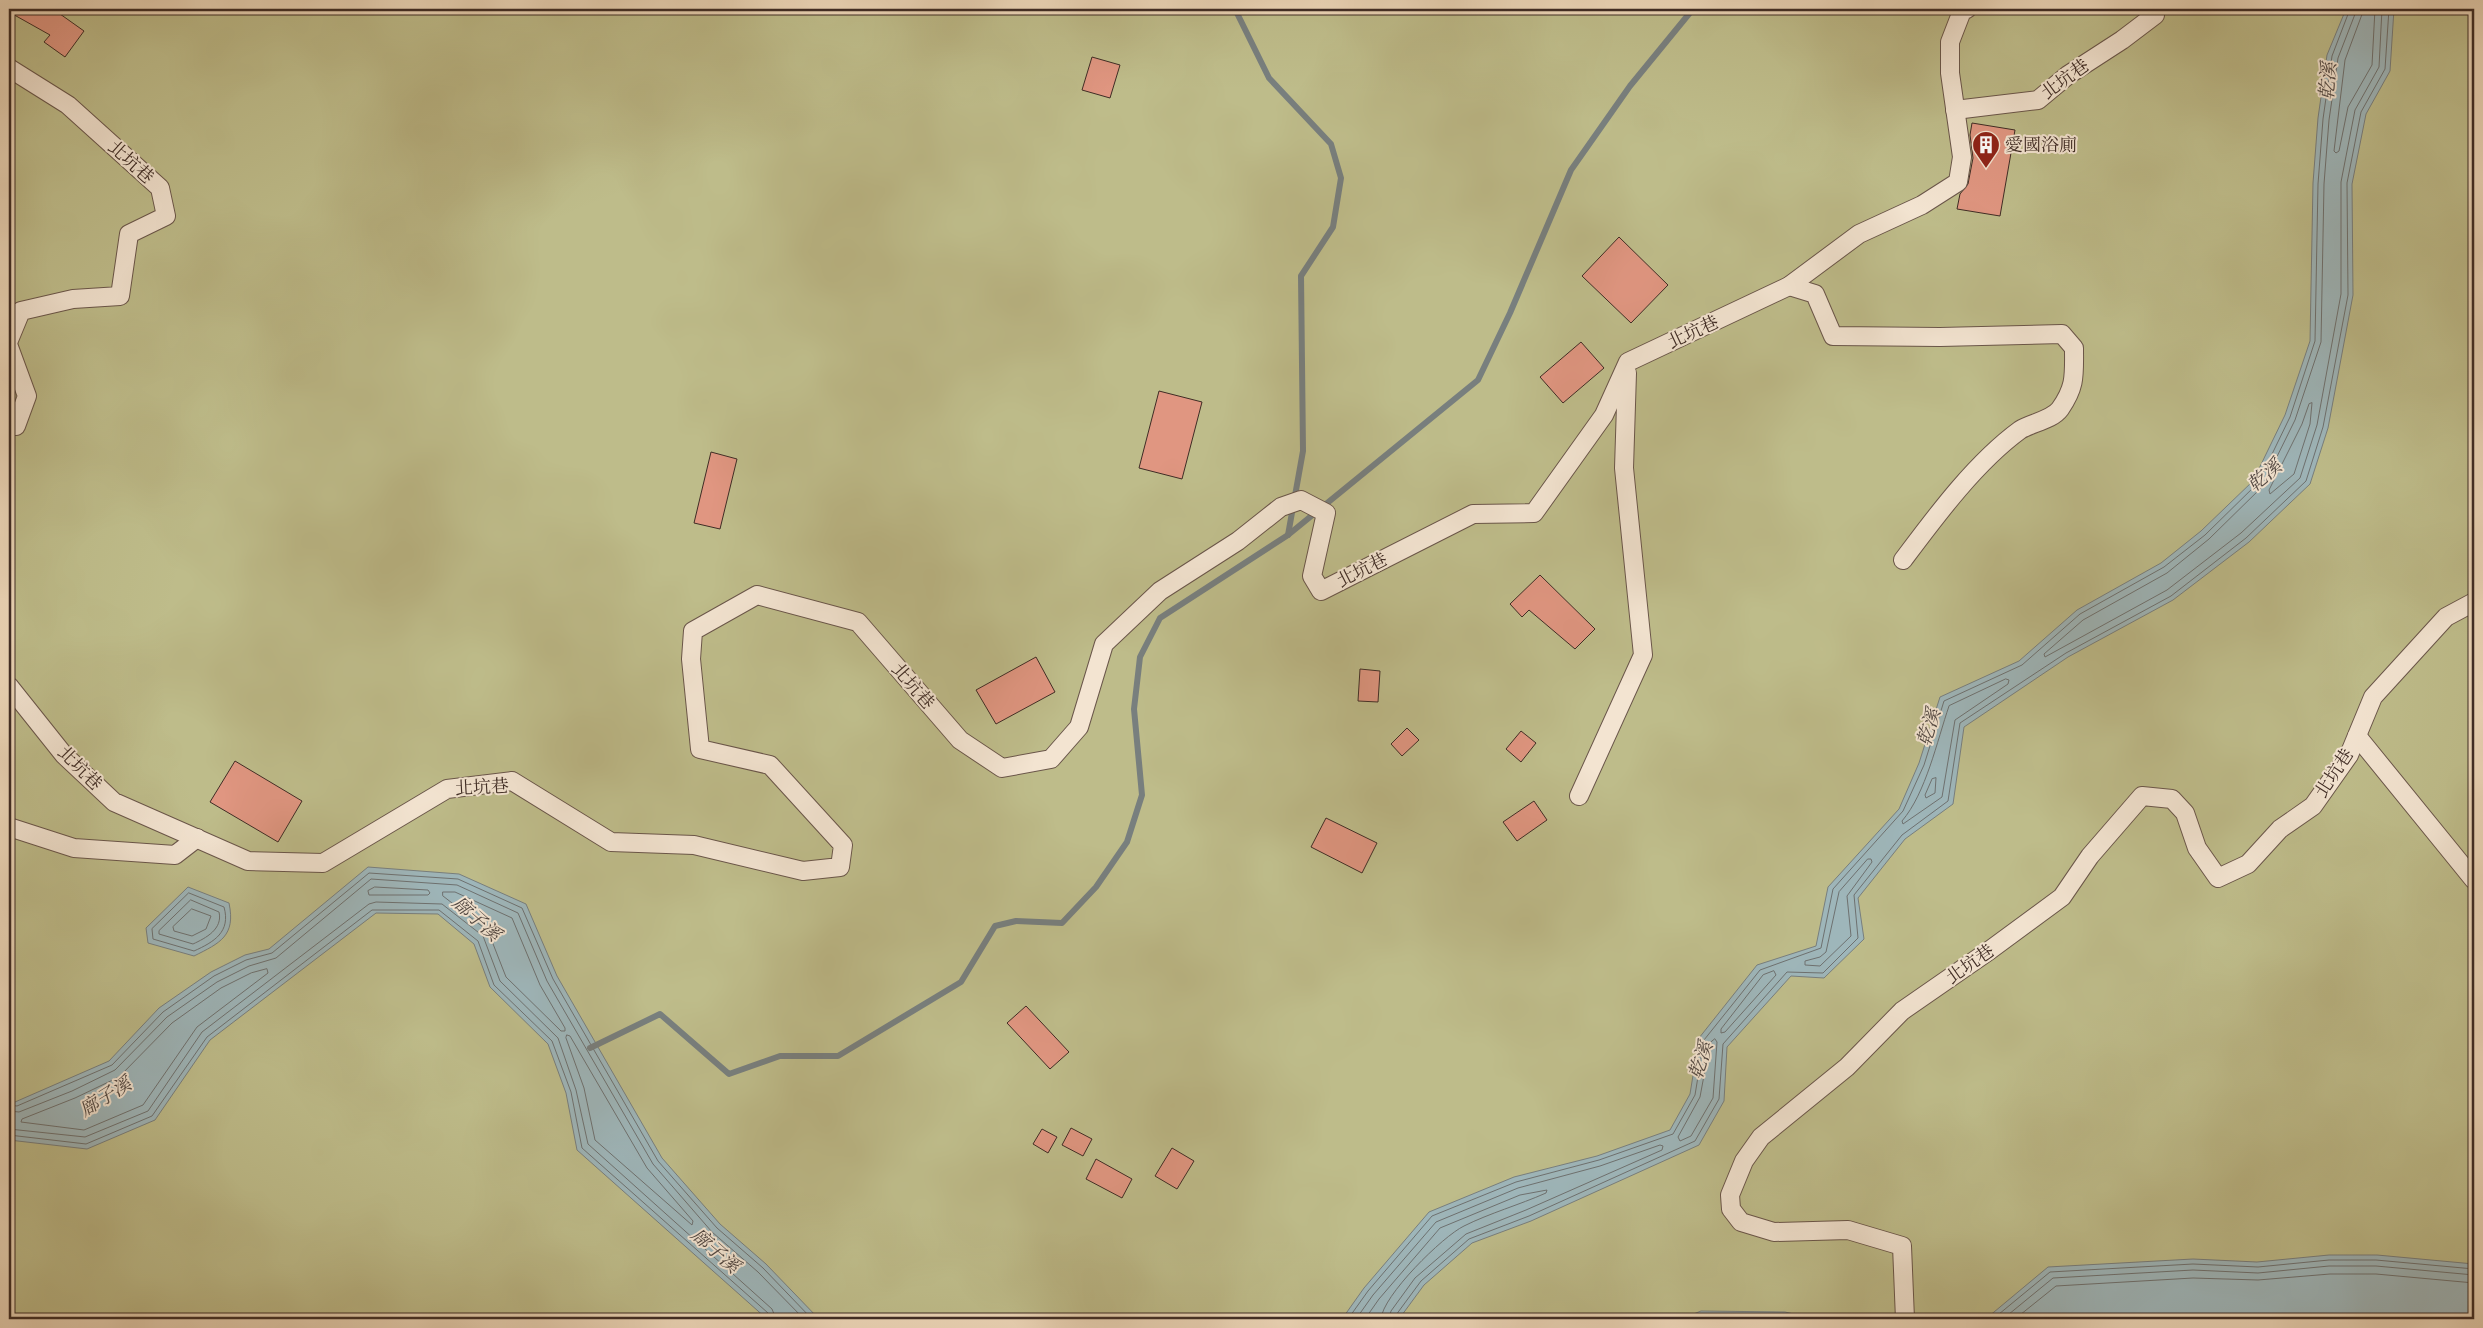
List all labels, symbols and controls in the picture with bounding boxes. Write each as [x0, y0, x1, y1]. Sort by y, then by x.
street label: 北坑巷 [2036, 53, 2094, 105]
water label: 乾溪 [2314, 59, 2342, 101]
building icon: 愛國浴廁 [1971, 130, 2001, 169]
place label: 愛國浴廁 [2005, 133, 2077, 157]
street label: 北坑巷 [103, 135, 159, 189]
street label: 北坑巷 [1663, 310, 1723, 354]
water label: 乾溪 [2242, 452, 2289, 498]
street label: 北坑巷 [1332, 547, 1392, 593]
street label: 北坑巷 [886, 658, 940, 714]
water label: 乾溪 [1911, 703, 1948, 749]
street label: 北坑巷 [52, 740, 108, 796]
street label: 北坑巷 [2309, 744, 2359, 802]
street label: 北坑巷 [454, 774, 510, 800]
water label: 廍子溪 [446, 890, 508, 949]
street label: 北坑巷 [1941, 939, 1999, 989]
water label: 乾溪 [1683, 1036, 1720, 1082]
water label: 廍子溪 [74, 1070, 138, 1123]
water label: 廍子溪 [685, 1222, 747, 1281]

